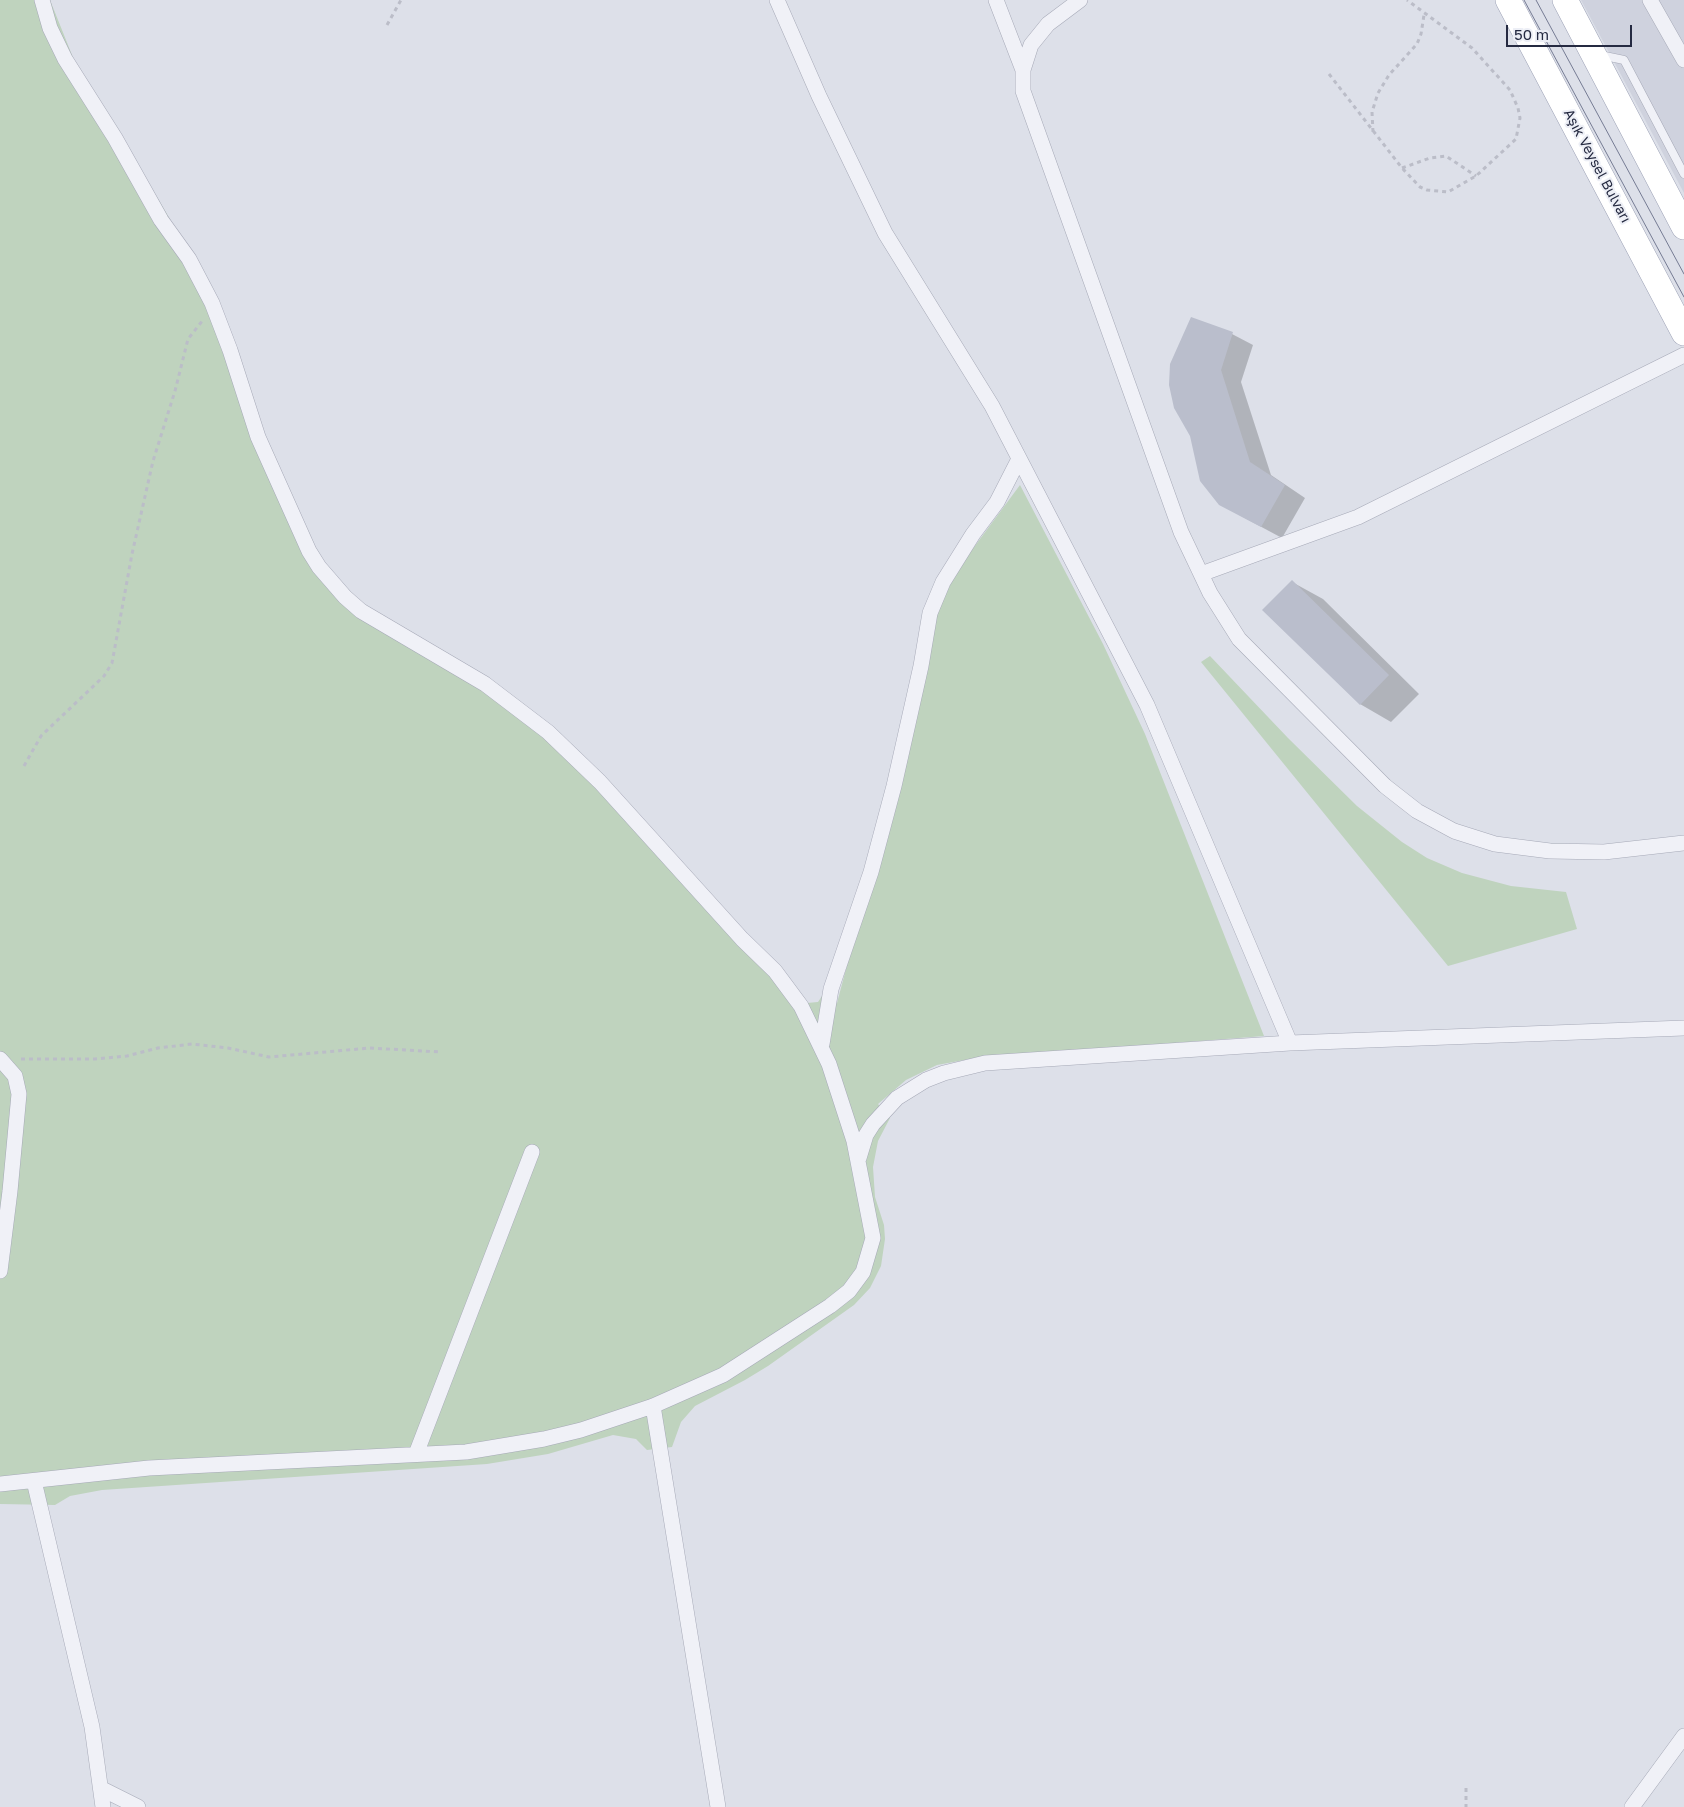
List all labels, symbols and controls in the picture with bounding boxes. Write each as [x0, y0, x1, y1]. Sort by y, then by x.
scale bar [1509, 15, 1635, 47]
text: 50 m [1514, 25, 1549, 43]
street label: Aşık Veysel Bulvarı [1560, 106, 1634, 226]

